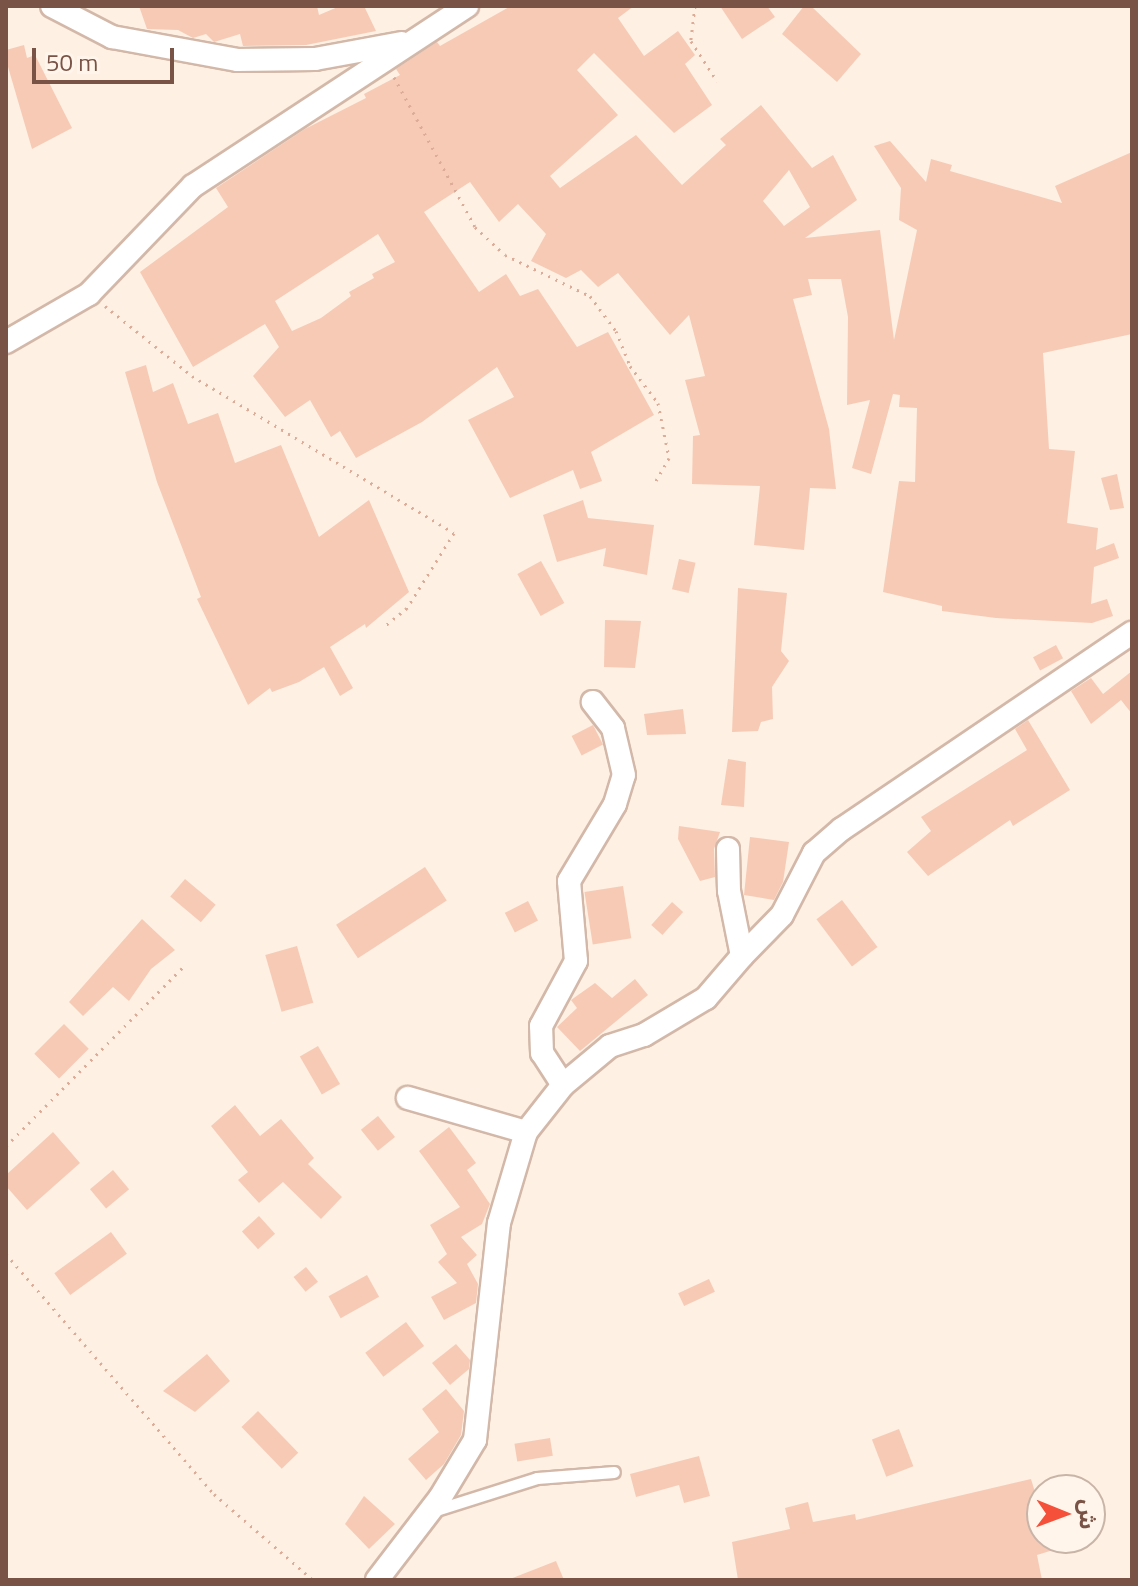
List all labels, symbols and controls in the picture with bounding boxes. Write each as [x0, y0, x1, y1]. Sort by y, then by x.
scale bar [36, 32, 178, 82]
text: 50 m [46, 44, 98, 80]
north arrow [1026, 1474, 1106, 1554]
text: ش [1071, 1499, 1105, 1530]

